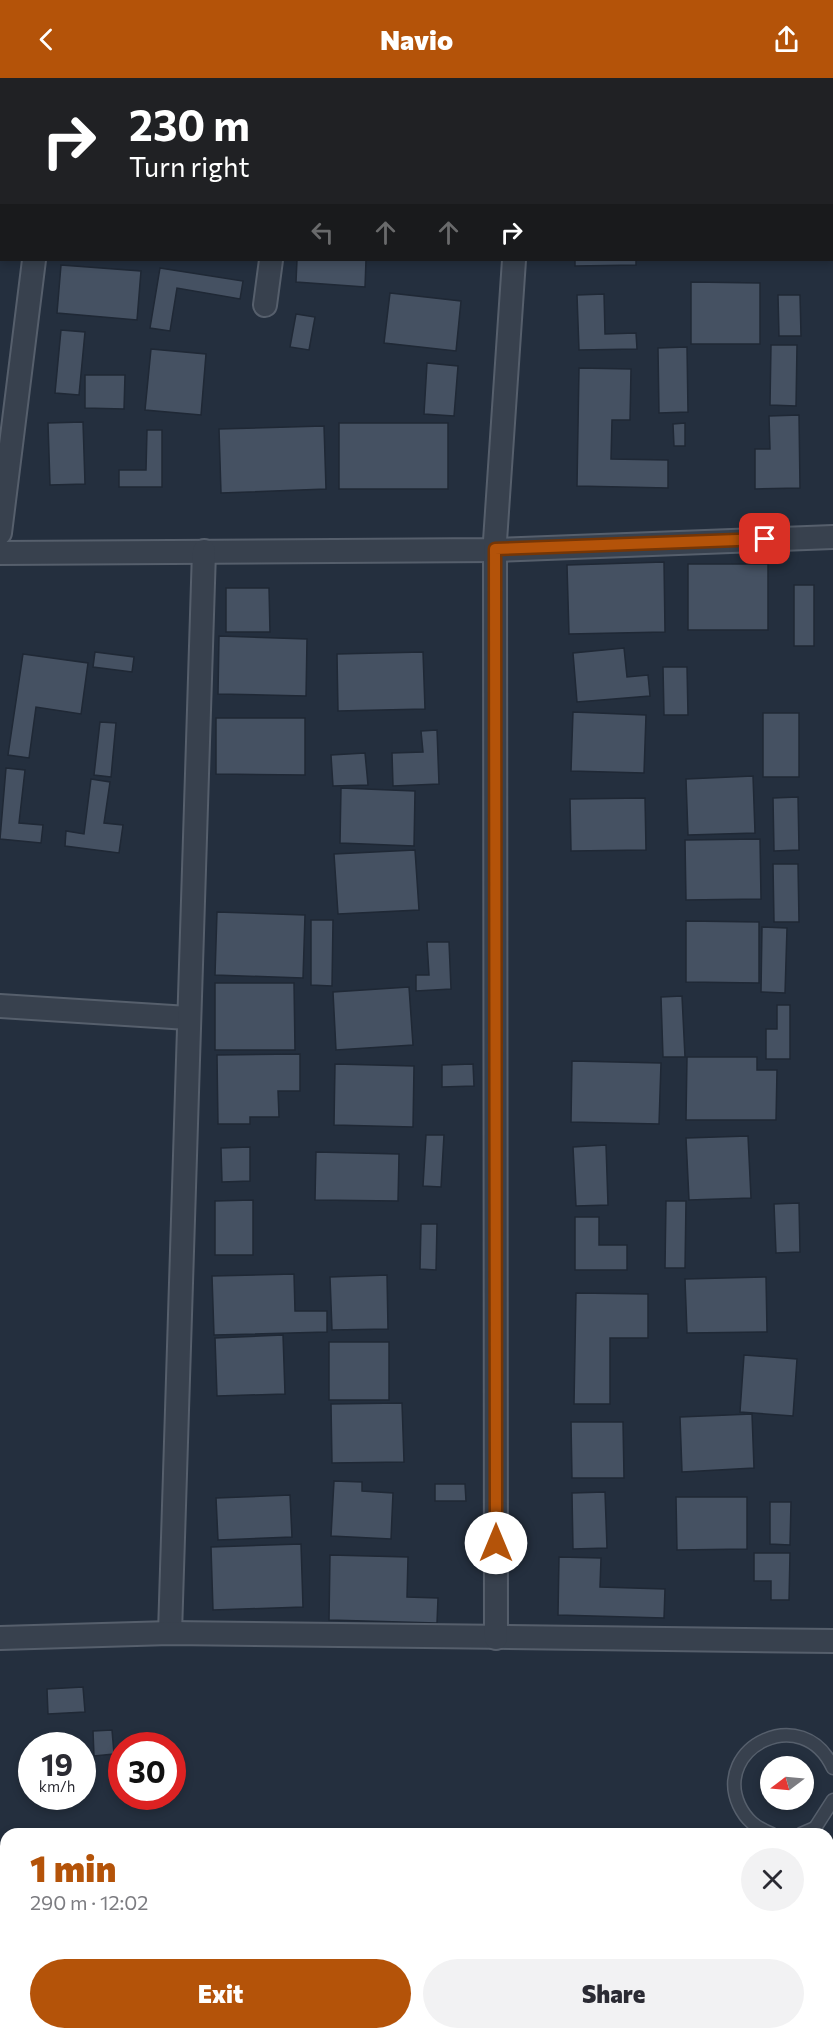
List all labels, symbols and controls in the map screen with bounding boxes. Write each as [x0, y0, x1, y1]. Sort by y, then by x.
icon: back [30, 23, 63, 56]
text: Navio [380, 23, 453, 56]
icon: share [770, 23, 803, 56]
text: 230 m [129, 98, 250, 150]
icon: right [30, 102, 108, 180]
text: Turn right [129, 150, 249, 183]
icon: left [306, 216, 339, 249]
icon: ahead [369, 216, 402, 249]
icon: ahead [432, 216, 465, 249]
icon: right [495, 216, 528, 249]
pin [739, 513, 790, 564]
icon: arrive [748, 522, 781, 555]
position arrow [464, 1511, 528, 1575]
speed limit sign: 30 [108, 1732, 186, 1810]
text: 19 [41, 1745, 73, 1782]
north arrow [760, 1756, 814, 1810]
map controls [760, 1756, 814, 1810]
text: km/h [39, 1777, 75, 1795]
text: 1 min [30, 1845, 116, 1889]
button: close [741, 1848, 804, 1911]
text: 290 m · 12:02 [30, 1890, 148, 1914]
button: Exit [30, 1959, 411, 2028]
button: Share [423, 1959, 804, 2028]

